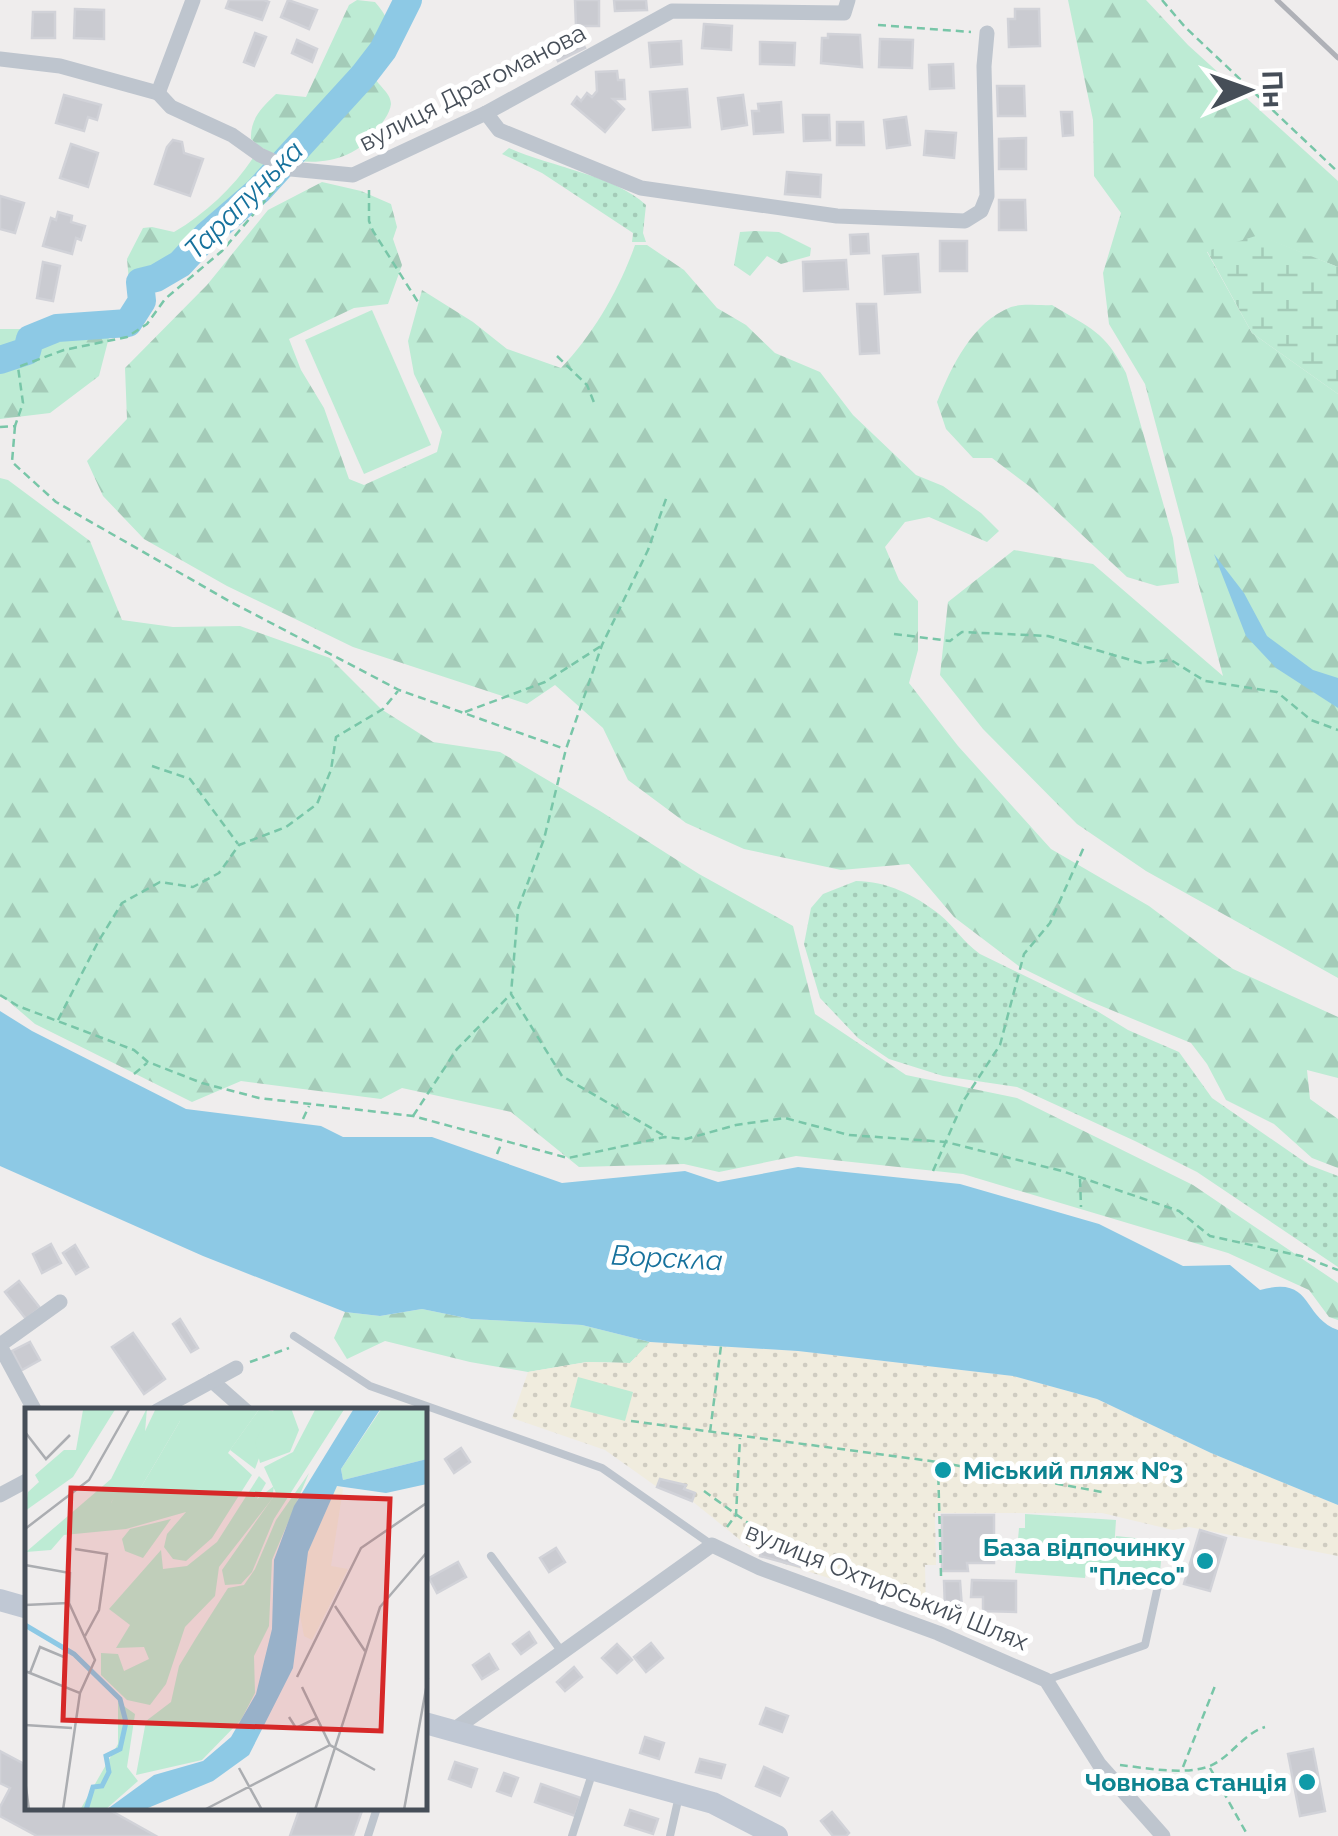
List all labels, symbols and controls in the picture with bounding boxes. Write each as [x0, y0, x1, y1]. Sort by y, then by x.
street label: вулиця Драгоманова [354, 17, 590, 157]
north arrow [1198, 40, 1298, 140]
text: Пн [1255, 70, 1290, 108]
water label: Тарапунька [178, 134, 310, 266]
water label: Ворскла [610, 1239, 724, 1277]
inset map [25, 1408, 428, 1811]
place label: Міський пляж №3 [963, 1455, 1183, 1485]
marker: Міський пляж №3 [932, 1459, 954, 1481]
street label: вулиця Охтирський Шлях [741, 1516, 1033, 1657]
place label: База відпочинку "Плесо" [983, 1532, 1185, 1591]
marker: База відпочинку "Плесо" [1194, 1550, 1216, 1572]
place label: Човнова станція [1084, 1767, 1287, 1797]
marker: Човнова станція [1296, 1771, 1318, 1793]

